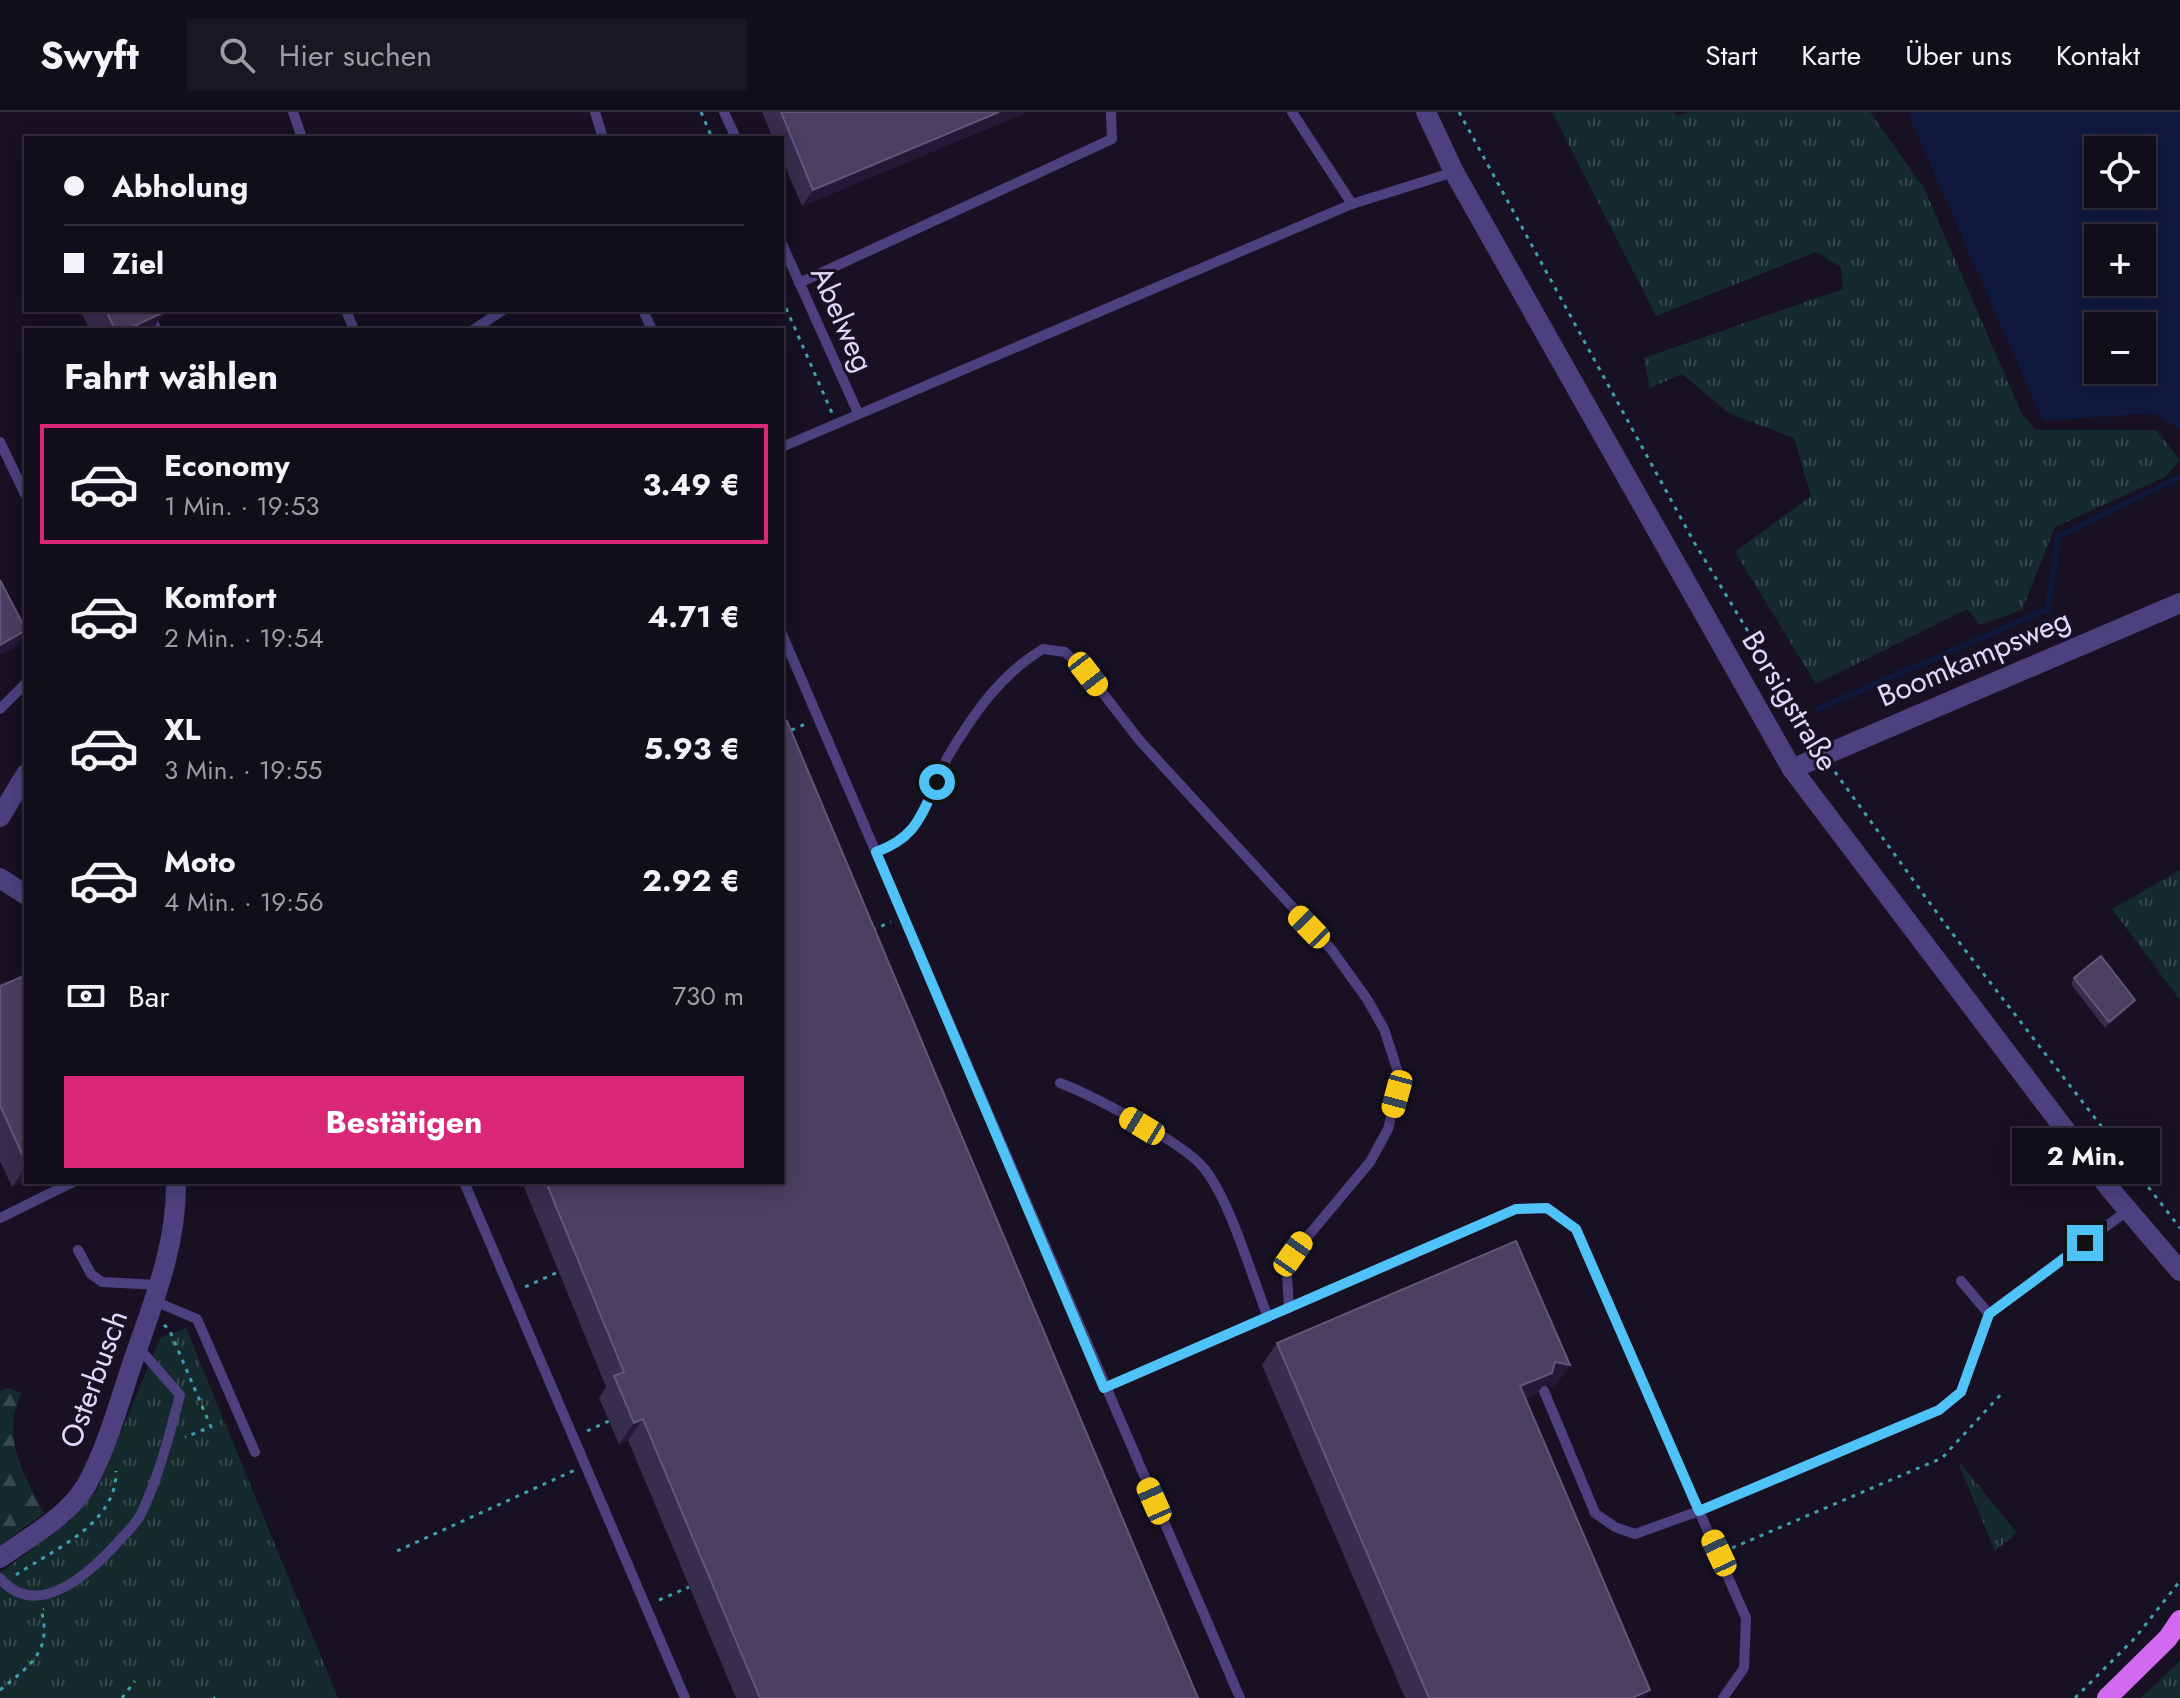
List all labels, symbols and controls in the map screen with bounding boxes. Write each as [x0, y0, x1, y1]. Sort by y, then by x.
search box [187, 19, 747, 91]
text: Swyft [40, 28, 139, 83]
icon: search [215, 33, 259, 77]
text: Hier suchen [279, 34, 432, 77]
text: Start [1705, 35, 1757, 76]
text: Karte [1801, 35, 1861, 76]
text: Über uns [1905, 35, 2012, 76]
text: Kontakt [2056, 35, 2140, 76]
map controls [2084, 136, 2156, 384]
button: locate [2084, 136, 2156, 208]
text: Abholung [112, 165, 248, 208]
button: + [2084, 224, 2156, 296]
text: Ziel [112, 242, 164, 285]
street label: Abelweg [800, 259, 885, 379]
button: − [2084, 312, 2156, 384]
text: Fahrt wählen [64, 350, 278, 402]
text: Economy [164, 444, 290, 487]
icon: car [68, 448, 140, 520]
text: 3.49 € [643, 463, 740, 506]
text: 1 Min. · 19:53 [164, 487, 320, 525]
text: Komfort [164, 576, 276, 619]
icon: car [68, 580, 140, 652]
text: 4.71 € [647, 595, 740, 638]
street label: Boomkampsweg [1871, 598, 2077, 717]
text: 2 Min. · 19:54 [164, 619, 324, 657]
street label: Borsigstraße [1732, 622, 1849, 779]
car [1064, 648, 1112, 700]
text: XL [164, 708, 200, 751]
icon: car [68, 712, 140, 784]
text: 5.93 € [644, 727, 740, 770]
text: 3 Min. · 19:55 [164, 751, 322, 789]
route start [919, 764, 955, 800]
text: Moto [164, 840, 236, 883]
icon: car [68, 844, 140, 916]
text: 2.92 € [642, 859, 740, 902]
text: 4 Min. · 19:56 [164, 883, 324, 921]
car [1284, 901, 1334, 953]
icon: cash [64, 974, 108, 1018]
text: Bar [128, 975, 169, 1018]
text: 730 m [672, 977, 744, 1015]
car [1379, 1068, 1415, 1120]
button: Bestätigen [64, 1076, 744, 1168]
car [1115, 1103, 1169, 1149]
callout: 2 Min. [2011, 1127, 2159, 1183]
text: 2 Min. [2047, 1137, 2125, 1175]
route end [2067, 1225, 2103, 1261]
car [1269, 1227, 1317, 1281]
street label: Osterbusch [49, 1304, 138, 1454]
car [1133, 1474, 1175, 1528]
car [1698, 1526, 1740, 1580]

